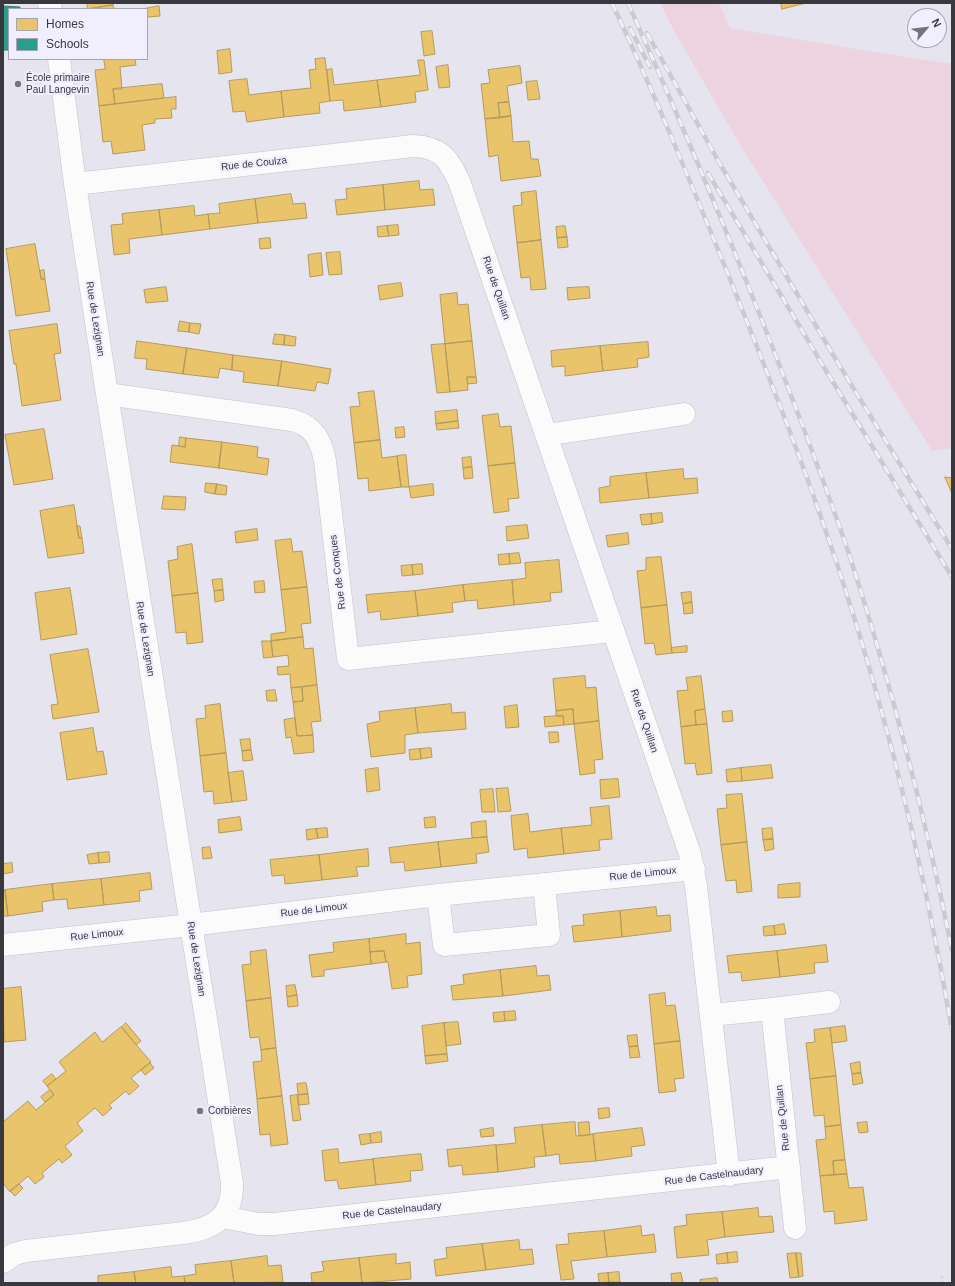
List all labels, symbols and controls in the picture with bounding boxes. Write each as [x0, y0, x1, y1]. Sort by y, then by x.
legend [8, 8, 148, 60]
north arrow [907, 8, 947, 48]
text: Homes [46, 17, 84, 31]
text: N [930, 17, 944, 29]
text: Schools [46, 37, 89, 51]
place label: École primaire Paul Langevin [26, 72, 90, 96]
marker: École primaire Paul Langevin [13, 79, 23, 89]
street label: Rue de Coulza [220, 155, 288, 173]
street label: Rue de Quillan [480, 255, 512, 321]
street label: Rue de Lezignan [83, 281, 107, 357]
street label: Rue de Conques [327, 534, 349, 610]
street label: Rue de Lezignan [133, 601, 157, 677]
street label: Rue de Quillan [628, 688, 660, 754]
street label: Rue de Limoux [609, 865, 677, 883]
street label: Rue de Limoux [280, 900, 348, 920]
street label: Rue de Lezignan [184, 921, 208, 997]
street label: Rue Limoux [70, 926, 124, 944]
street label: Rue de Quillan [774, 1084, 792, 1152]
place label: Corbières [208, 1105, 251, 1117]
marker: Corbières [195, 1106, 205, 1116]
street label: Rue de Castelnaudary [664, 1164, 764, 1188]
street label: Rue de Castelnaudary [342, 1200, 442, 1222]

